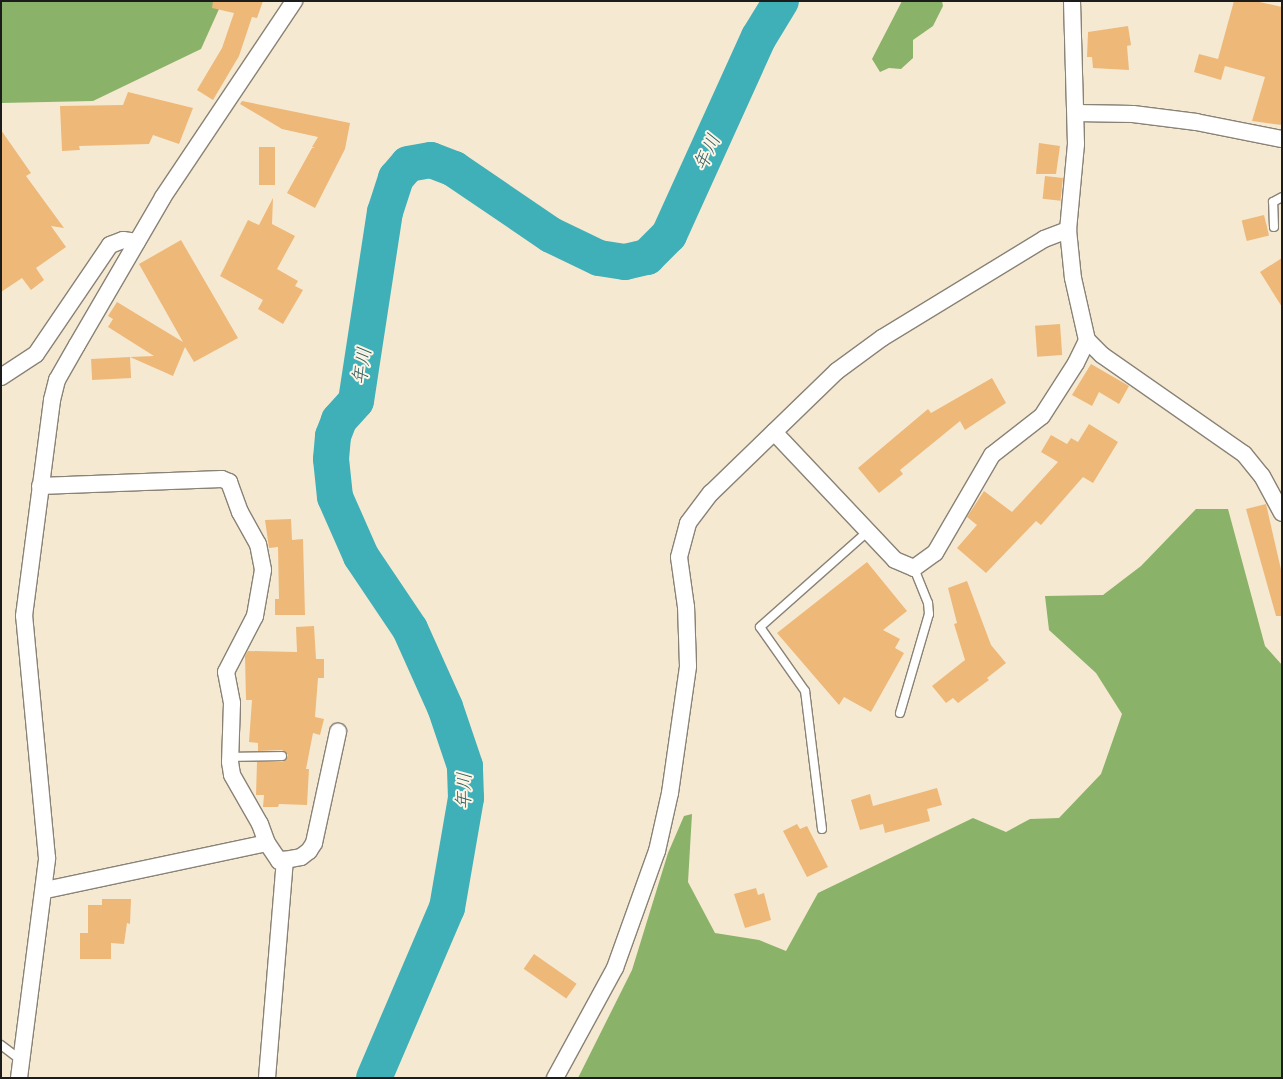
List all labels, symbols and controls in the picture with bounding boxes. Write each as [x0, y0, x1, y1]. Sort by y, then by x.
water label: 年川 [688, 130, 724, 174]
water label: 年川 [347, 345, 375, 387]
water label: 年川 [451, 772, 475, 810]

